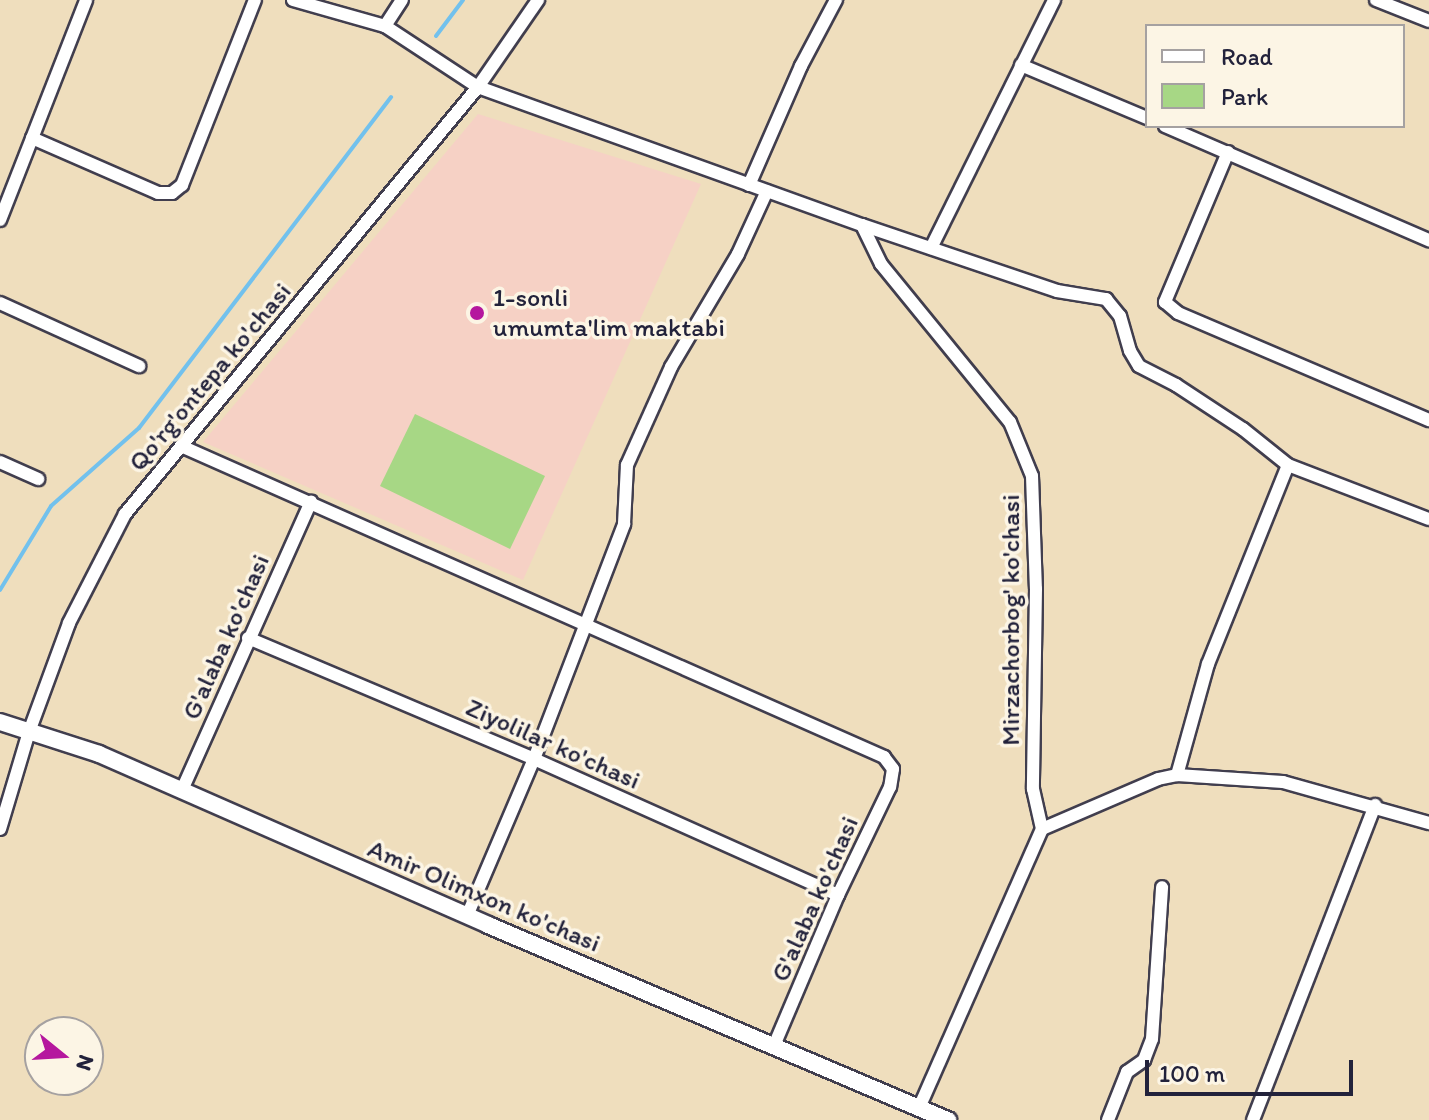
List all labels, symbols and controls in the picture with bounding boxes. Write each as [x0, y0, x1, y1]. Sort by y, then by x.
legend [1145, 24, 1405, 128]
text: Road [1221, 42, 1273, 71]
text: Park [1221, 82, 1268, 111]
street label: Qo'rg'ontepa ko'chasi [122, 277, 298, 477]
place label: 1-sonli umumta'lim maktabi [493, 282, 725, 344]
marker: 1-sonli umumta'lim maktabi [468, 304, 486, 322]
street label: Mirzachorbog' ko'chasi [995, 495, 1027, 745]
street label: G'alaba ko'chasi [176, 550, 276, 724]
street label: Ziyolilar ko'chasi [462, 692, 644, 796]
street label: G'alaba ko'chasi [765, 812, 865, 986]
street label: Amir Olimxon ko'chasi [363, 833, 605, 959]
north arrow [24, 1016, 104, 1096]
scale bar [1149, 1044, 1357, 1094]
text: N [70, 1052, 101, 1074]
text: 100 m [1159, 1059, 1225, 1088]

